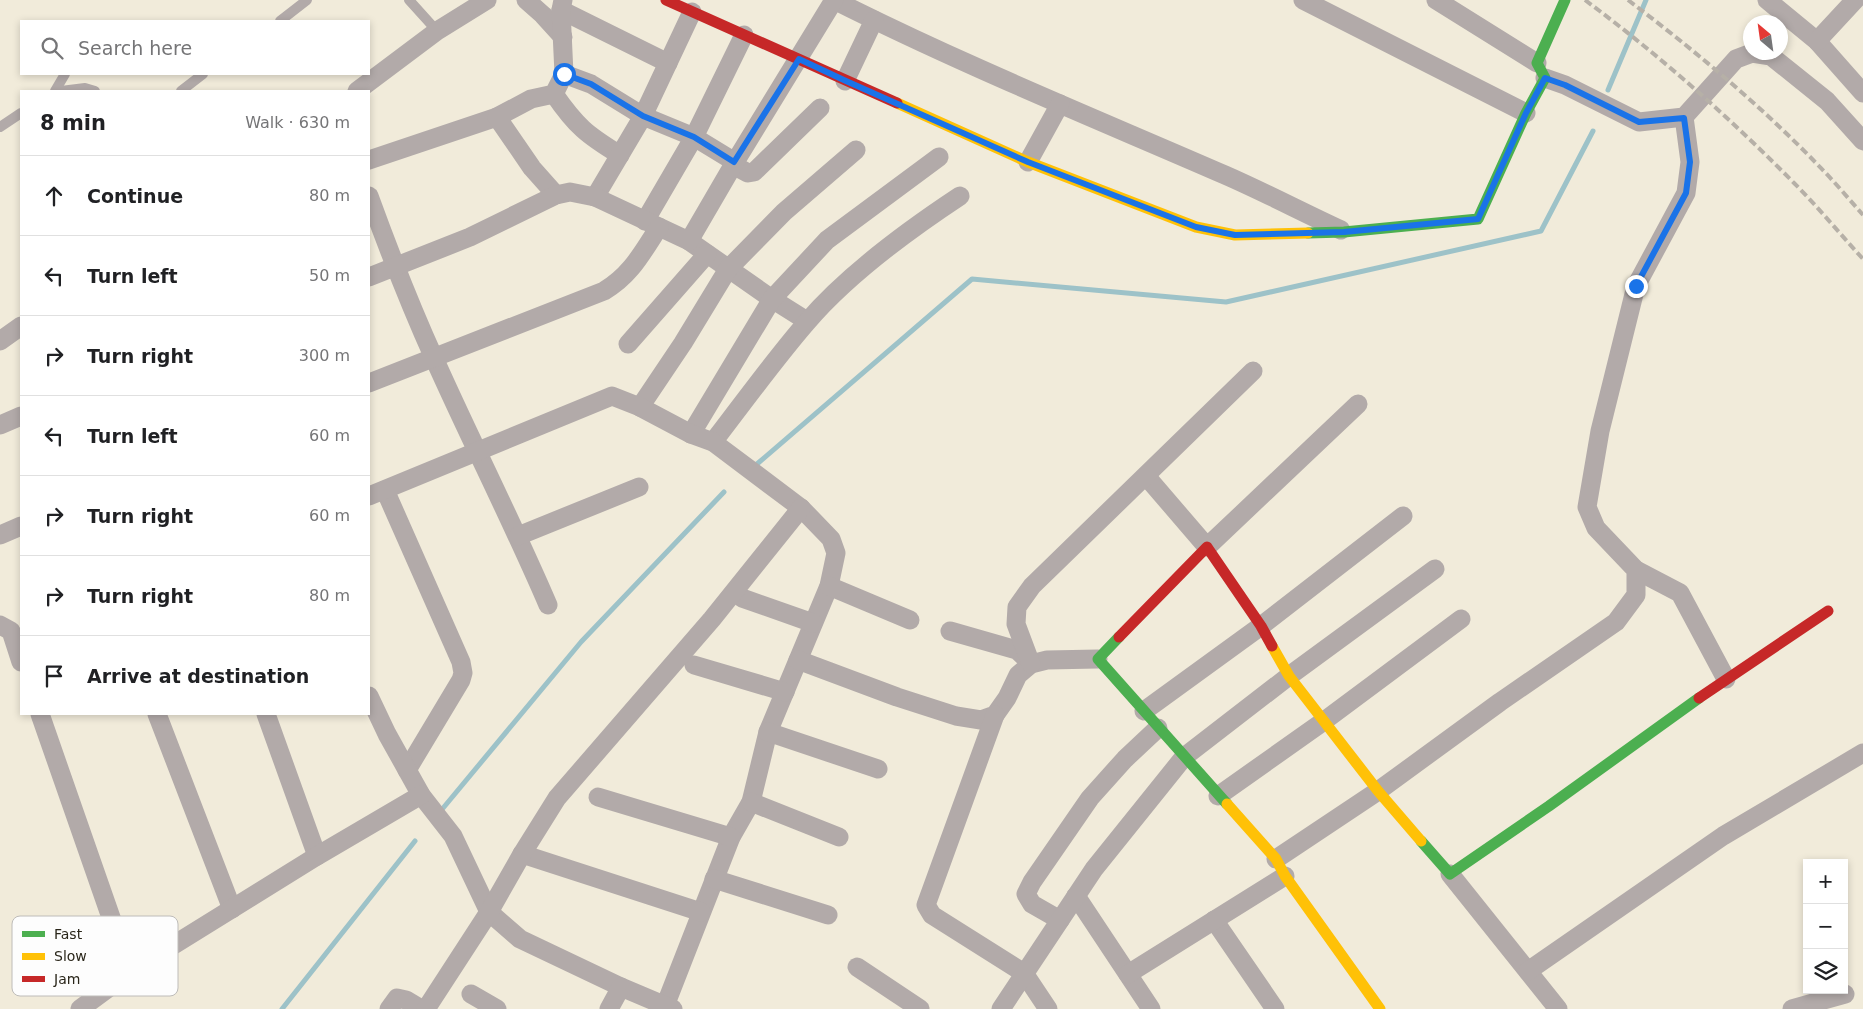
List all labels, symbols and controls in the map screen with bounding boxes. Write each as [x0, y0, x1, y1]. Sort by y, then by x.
north arrow [1743, 15, 1788, 60]
search box [20, 20, 370, 75]
icon: search [38, 34, 66, 62]
text: Search here [78, 37, 192, 59]
route start [553, 63, 576, 86]
text: 8 min [40, 111, 106, 135]
text: Walk · 630 m [245, 113, 350, 132]
icon: ahead [40, 182, 68, 210]
text: Continue [87, 185, 183, 207]
text: 80 m [309, 186, 350, 205]
icon: left [40, 262, 68, 290]
text: Turn left [87, 265, 178, 287]
text: 50 m [309, 266, 350, 285]
route end [1625, 275, 1648, 298]
icon: right [40, 342, 68, 370]
text: Turn right [87, 345, 193, 367]
text: 300 m [299, 346, 350, 365]
icon: left [40, 422, 68, 450]
text: Turn left [87, 425, 178, 447]
text: 60 m [309, 426, 350, 445]
icon: right [40, 502, 68, 530]
text: Turn right [87, 505, 193, 527]
text: 60 m [309, 506, 350, 525]
icon: right [40, 582, 68, 610]
text: Turn right [87, 585, 193, 607]
text: 80 m [309, 586, 350, 605]
icon: arrive [40, 662, 68, 690]
text: Arrive at destination [87, 665, 309, 687]
map controls [1803, 859, 1848, 994]
button: + [1803, 859, 1848, 904]
button: − [1803, 904, 1848, 949]
legend [12, 916, 178, 996]
text: Fast [54, 926, 83, 942]
text: Slow [54, 948, 87, 964]
button: layers [1803, 949, 1848, 994]
text: Jam [53, 971, 80, 987]

